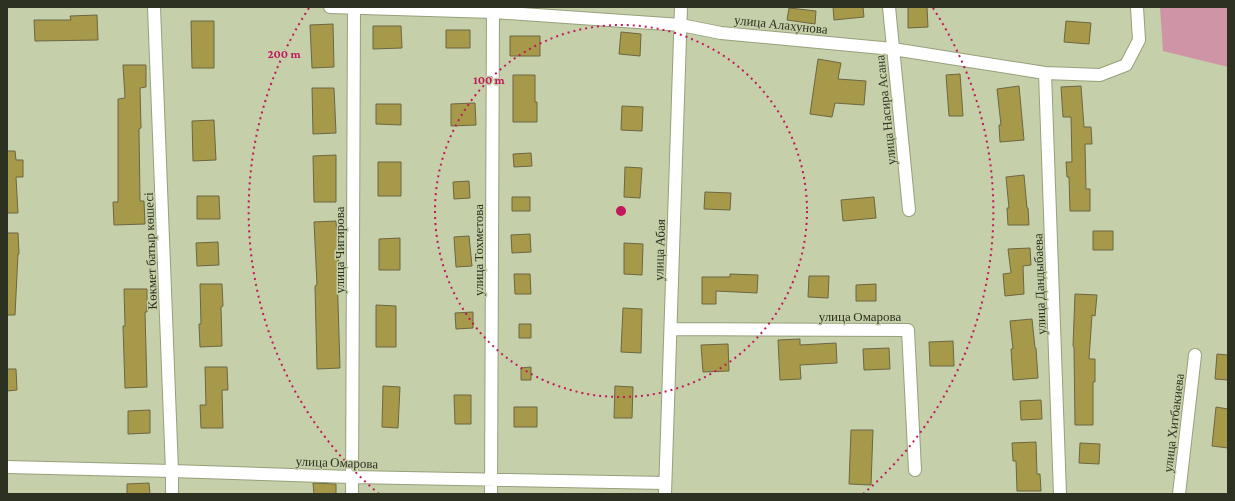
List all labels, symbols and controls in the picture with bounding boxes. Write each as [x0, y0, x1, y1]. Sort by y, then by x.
street label: улица Алахунова [733, 12, 829, 37]
text: 200 m [267, 47, 301, 61]
street label: улица Насира Асана [872, 54, 899, 166]
text: 100 m [473, 73, 506, 87]
street label: Көкмет батыр көшесі [141, 192, 160, 310]
street label: улица Тохметова [471, 204, 486, 296]
centre of rings [614, 204, 628, 218]
street label: улица Чигирова [332, 206, 347, 293]
street label: улица Абая [651, 219, 668, 281]
street label: улица Дандыбаева [1030, 233, 1049, 335]
street label: улица Омарова [819, 309, 902, 324]
street label: улица Хитбакиева [1160, 372, 1187, 473]
street label: улица Омарова [295, 454, 379, 471]

